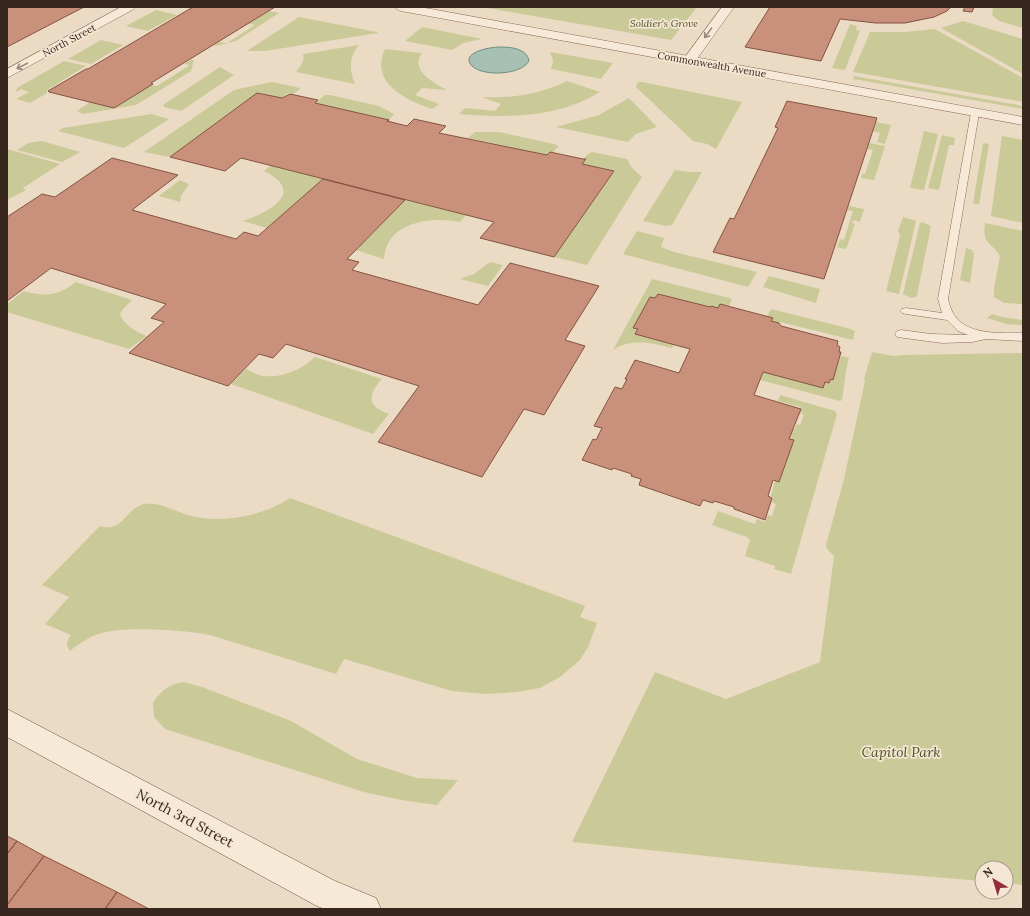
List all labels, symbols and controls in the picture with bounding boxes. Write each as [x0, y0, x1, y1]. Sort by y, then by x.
park label: Soldier's Grove [630, 17, 698, 30]
street label: North Street [40, 21, 98, 60]
one-way arrow [704, 28, 713, 39]
street label: Commonwealth Avenue [657, 49, 768, 81]
one-way arrow [16, 62, 28, 70]
park label: Capitol Park [861, 743, 941, 761]
street label: North 3rd Street [133, 785, 237, 852]
north arrow [974, 860, 1014, 900]
text: N [980, 864, 996, 880]

